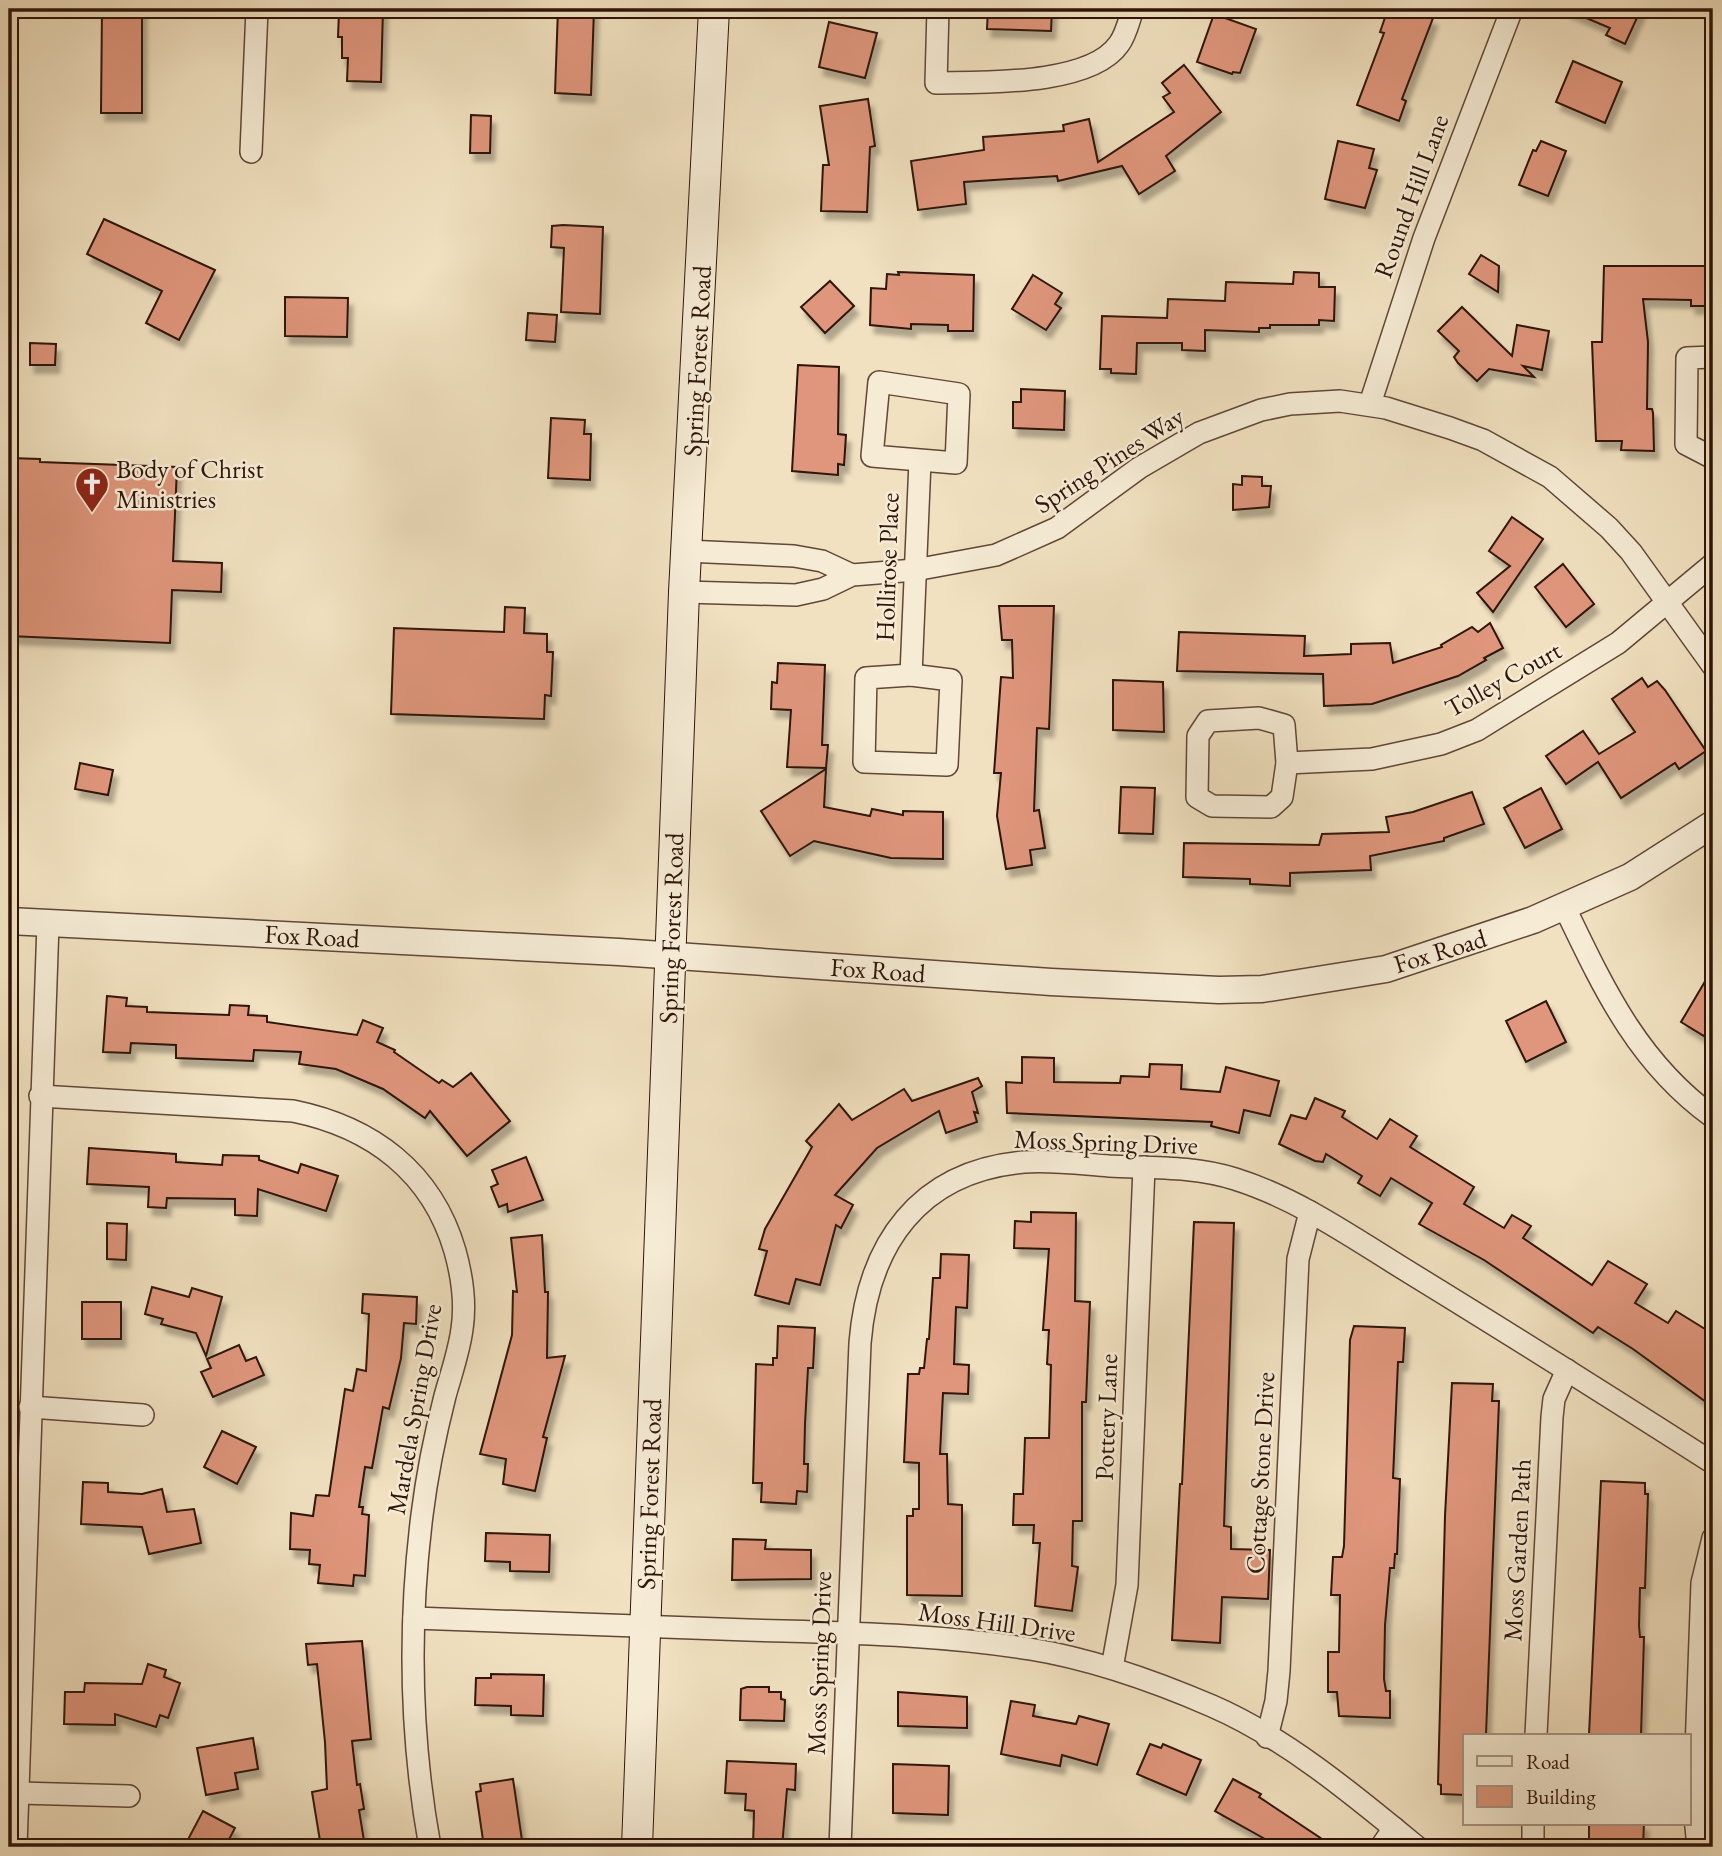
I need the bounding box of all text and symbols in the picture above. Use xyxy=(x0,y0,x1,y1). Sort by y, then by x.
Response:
street label: Round Hill Lane xyxy=(1366,109,1456,283)
street label: Spring Forest Road xyxy=(675,264,719,457)
street label: Spring Pines Way xyxy=(1028,399,1191,521)
place label: Body of Christ Ministries xyxy=(116,452,264,516)
church icon: Body of Christ Ministries xyxy=(73,465,111,514)
street label: Hollirose Place xyxy=(867,492,907,642)
street label: Tolley Court xyxy=(1439,633,1567,725)
street label: Spring Forest Road xyxy=(651,831,691,1024)
street label: Fox Road xyxy=(264,917,361,956)
street label: Fox Road xyxy=(1389,921,1491,981)
street label: Fox Road xyxy=(829,950,928,990)
street label: Moss Spring Drive xyxy=(1013,1122,1199,1162)
street label: Mardela Spring Drive xyxy=(379,1301,449,1517)
street label: Pottery Lane xyxy=(1087,1353,1125,1481)
street label: Cottage Stone Drive xyxy=(1238,1371,1282,1575)
street label: Spring Forest Road xyxy=(629,1397,669,1590)
street label: Moss Garden Path xyxy=(1495,1458,1539,1642)
street label: Moss Spring Drive xyxy=(799,1570,839,1756)
street label: Moss Hill Drive xyxy=(916,1594,1078,1650)
legend xyxy=(1463,1734,1690,1825)
text: Road xyxy=(1526,1748,1570,1775)
text: Building xyxy=(1526,1783,1596,1810)

